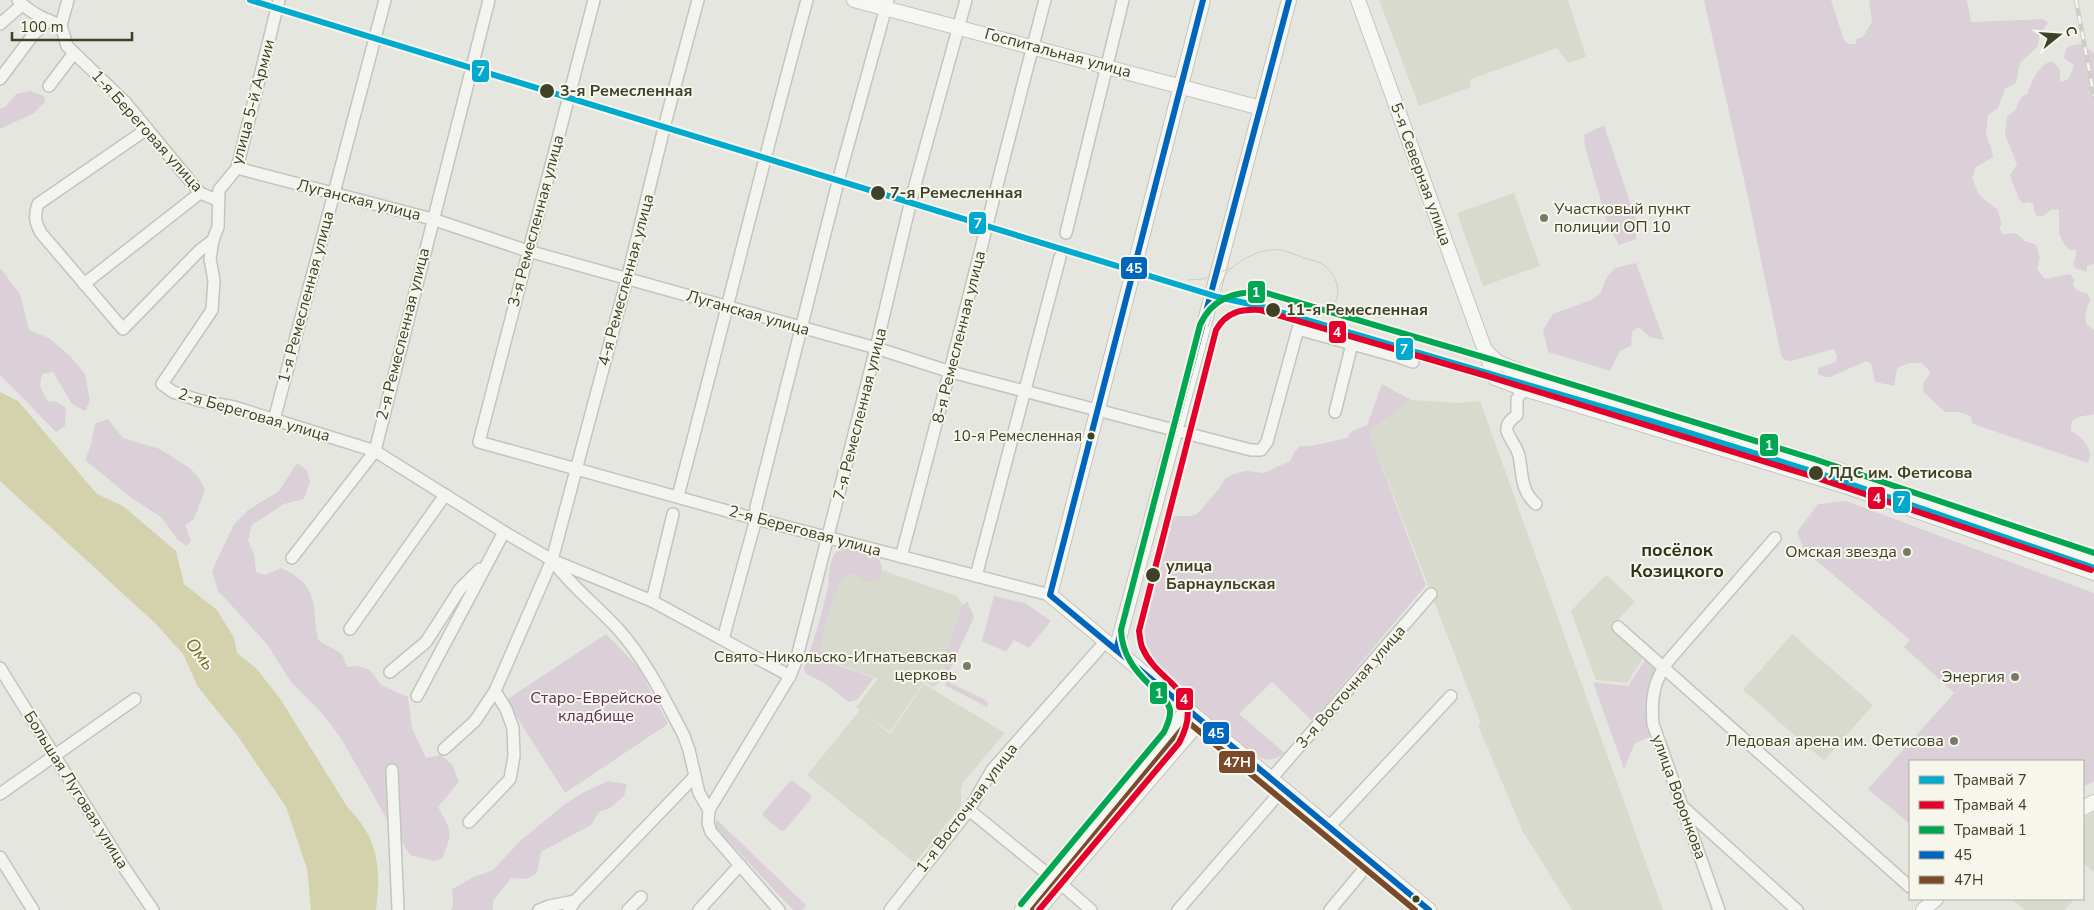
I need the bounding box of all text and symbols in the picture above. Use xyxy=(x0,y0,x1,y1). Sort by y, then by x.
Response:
scale bar xyxy=(12,10,132,42)
north arrow xyxy=(2034,10,2084,60)
text: 100 m xyxy=(20,17,64,37)
street label: Госпитальная улица xyxy=(982,23,1134,83)
text: С xyxy=(2060,24,2082,39)
street label: улица 5-й Армии xyxy=(226,37,280,167)
line badge: 7 xyxy=(471,59,490,83)
text: 7 xyxy=(477,62,485,81)
street label: 1-я Береговая улица xyxy=(86,65,208,197)
place label: 3-я Ремесленная xyxy=(560,80,692,102)
marker: 3-я Ремесленная xyxy=(538,82,556,100)
street label: 5-я Северная улица xyxy=(1385,99,1457,249)
street label: 3-я Ремесленная улица xyxy=(502,133,570,309)
street label: Луганская улица xyxy=(295,174,423,226)
place label: 7-я Ремесленная xyxy=(890,182,1022,204)
marker: 7-я Ремесленная xyxy=(869,184,887,202)
street label: 4-я Ремесленная улица xyxy=(592,192,660,368)
place label: Участковый пункт полиции ОП 10 xyxy=(1553,198,1691,238)
street label: 1-я Ремесленная улица xyxy=(272,209,340,385)
line badge: 7 xyxy=(968,211,987,235)
marker: Участковый пункт полиции ОП 10 xyxy=(1538,212,1550,224)
text: 7 xyxy=(974,214,982,233)
street label: 2-я Ремесленная улица xyxy=(371,245,435,423)
street label: 8-я Ремесленная улица xyxy=(927,248,991,426)
line badge: 45 xyxy=(1120,256,1148,280)
text: 45 xyxy=(1126,259,1142,278)
line badge: 1 xyxy=(1247,280,1266,304)
text: 1 xyxy=(1252,283,1260,302)
street label: Луганская улица xyxy=(684,285,812,341)
place label: 11-я Ремесленная xyxy=(1286,299,1428,321)
marker: 11-я Ремесленная xyxy=(1264,301,1282,319)
line badge: 4 xyxy=(1328,320,1347,344)
text: 4 xyxy=(1333,323,1342,342)
street label: 7-я Ремесленная улица xyxy=(828,325,892,503)
line badge: 7 xyxy=(1395,337,1414,361)
text: 7 xyxy=(1400,340,1408,359)
street label: 2-я Береговая улица xyxy=(175,383,333,447)
place label: 10-я Ремесленная xyxy=(953,426,1082,446)
marker: 10-я Ремесленная xyxy=(1086,431,1096,441)
line badge: 1 xyxy=(1759,433,1779,457)
text: 1 xyxy=(1765,436,1773,455)
place label: ЛДС им. Фетисова xyxy=(1828,462,1972,484)
marker: ЛДС им. Фетисова xyxy=(1807,464,1825,482)
line badge: 4 xyxy=(1867,486,1886,510)
text: 4 xyxy=(1873,489,1882,508)
line badge: 7 xyxy=(1892,490,1911,514)
text: 7 xyxy=(1897,492,1905,511)
street label: 2-я Береговая улица xyxy=(726,500,884,562)
district label: посёлок Козицкого xyxy=(1630,538,1724,583)
place label: Омская звезда xyxy=(1785,541,1897,563)
marker: Омская звезда xyxy=(1901,546,1913,558)
place label: улица Барнаульская xyxy=(1166,555,1276,595)
marker: улица Барнаульская xyxy=(1144,566,1162,584)
street label: 3-я Восточная улица xyxy=(1291,621,1411,753)
water label: Омь xyxy=(180,633,220,675)
place label: Свято-Никольско-Игнатьевская церковь xyxy=(714,646,957,686)
marker: Свято-Никольско-Игнатьевская церковь xyxy=(961,660,973,672)
place label: Энергия xyxy=(1942,666,2005,688)
marker: Энергия xyxy=(2009,671,2021,683)
line badge: 1 xyxy=(1149,681,1168,705)
text: 1 xyxy=(1155,684,1163,703)
park label: Старо-Еврейское кладбище xyxy=(530,687,662,727)
line badge: 4 xyxy=(1175,687,1194,711)
text: 4 xyxy=(1180,690,1189,709)
street label: Большая Луговая улица xyxy=(18,707,134,873)
line badge: 45 xyxy=(1202,721,1230,745)
text: 45 xyxy=(1208,724,1224,743)
place label: Ледовая арена им. Фетисова xyxy=(1726,730,1944,752)
street label: улица Воронкова xyxy=(1646,731,1712,863)
marker: Ледовая арена им. Фетисова xyxy=(1948,735,1960,747)
street label: 1-я Восточная улица xyxy=(911,739,1023,877)
line badge: 47Н xyxy=(1218,750,1256,774)
text: 47Н xyxy=(1223,753,1251,772)
legend xyxy=(1909,760,2084,900)
text: Трамвай 7 xyxy=(1954,770,2027,790)
text: Трамвай 4 xyxy=(1954,795,2027,815)
text: Трамвай 1 xyxy=(1954,820,2027,840)
text: 45 xyxy=(1954,845,1972,865)
text: 47Н xyxy=(1954,870,1983,890)
unlabelled marker xyxy=(1411,894,1421,904)

